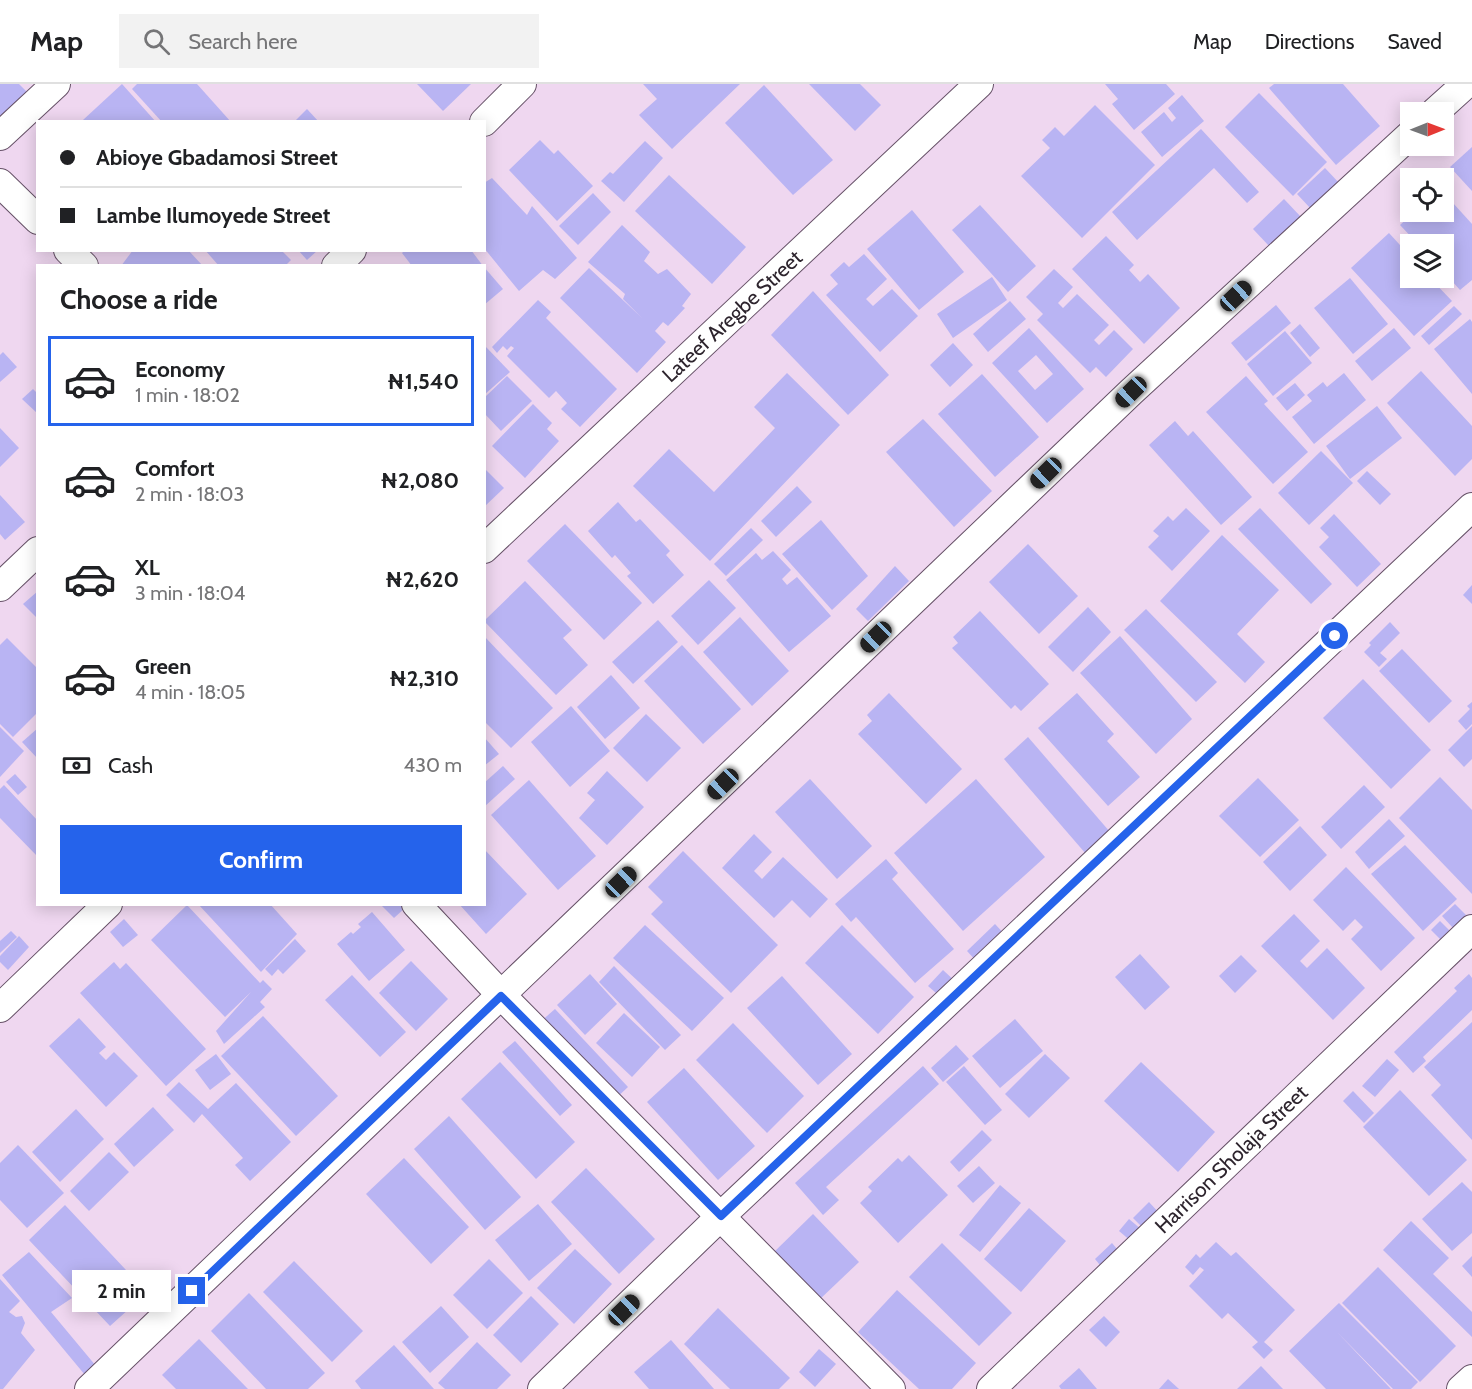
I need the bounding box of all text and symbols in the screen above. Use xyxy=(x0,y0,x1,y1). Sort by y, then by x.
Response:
search box xyxy=(119,14,539,68)
text: Map xyxy=(30,24,83,58)
icon: search xyxy=(140,25,173,58)
text: Search here xyxy=(188,28,297,55)
text: Map xyxy=(1193,29,1232,54)
text: Directions xyxy=(1265,29,1354,54)
text: Saved xyxy=(1387,29,1442,54)
north arrow xyxy=(1400,102,1454,156)
map controls xyxy=(1400,102,1454,288)
text: Abioye Gbadamosi Street xyxy=(96,144,338,171)
button: locate xyxy=(1400,168,1454,222)
text: Lambe Ilumoyede Street xyxy=(96,202,330,229)
button: layers xyxy=(1400,234,1454,288)
street label: Lateef Aregbe Street xyxy=(657,245,807,387)
car xyxy=(1217,277,1255,315)
text: Choose a ride xyxy=(60,283,218,316)
icon: car xyxy=(63,354,117,408)
text: Economy xyxy=(135,356,225,383)
text: ₦1,540 xyxy=(387,368,459,395)
car xyxy=(1112,373,1150,411)
text: 1 min · 18:02 xyxy=(135,383,240,407)
icon: car xyxy=(63,453,117,507)
car xyxy=(1027,454,1065,492)
text: Comfort xyxy=(135,455,214,482)
text: ₦2,080 xyxy=(380,467,459,494)
text: 2 min · 18:03 xyxy=(135,482,244,506)
icon: car xyxy=(63,552,117,606)
text: XL xyxy=(135,554,160,581)
text: ₦2,620 xyxy=(385,566,459,593)
text: 3 min · 18:04 xyxy=(135,581,245,605)
car xyxy=(857,618,895,656)
route start xyxy=(1321,622,1348,649)
icon: car xyxy=(63,651,117,705)
text: Green xyxy=(135,653,191,680)
text: ₦2,310 xyxy=(389,665,459,692)
text: 4 min · 18:05 xyxy=(135,680,245,704)
icon: cash xyxy=(60,749,93,782)
text: Cash xyxy=(108,752,153,779)
text: 430 m xyxy=(404,753,462,777)
car xyxy=(704,765,742,803)
button: Confirm xyxy=(60,825,462,894)
car xyxy=(602,863,640,901)
street label: Harrison Sholaja Street xyxy=(1149,1080,1313,1239)
callout: 2 min xyxy=(72,1270,171,1312)
route end xyxy=(178,1277,205,1304)
text: 2 min xyxy=(97,1279,146,1303)
car xyxy=(605,1291,643,1329)

